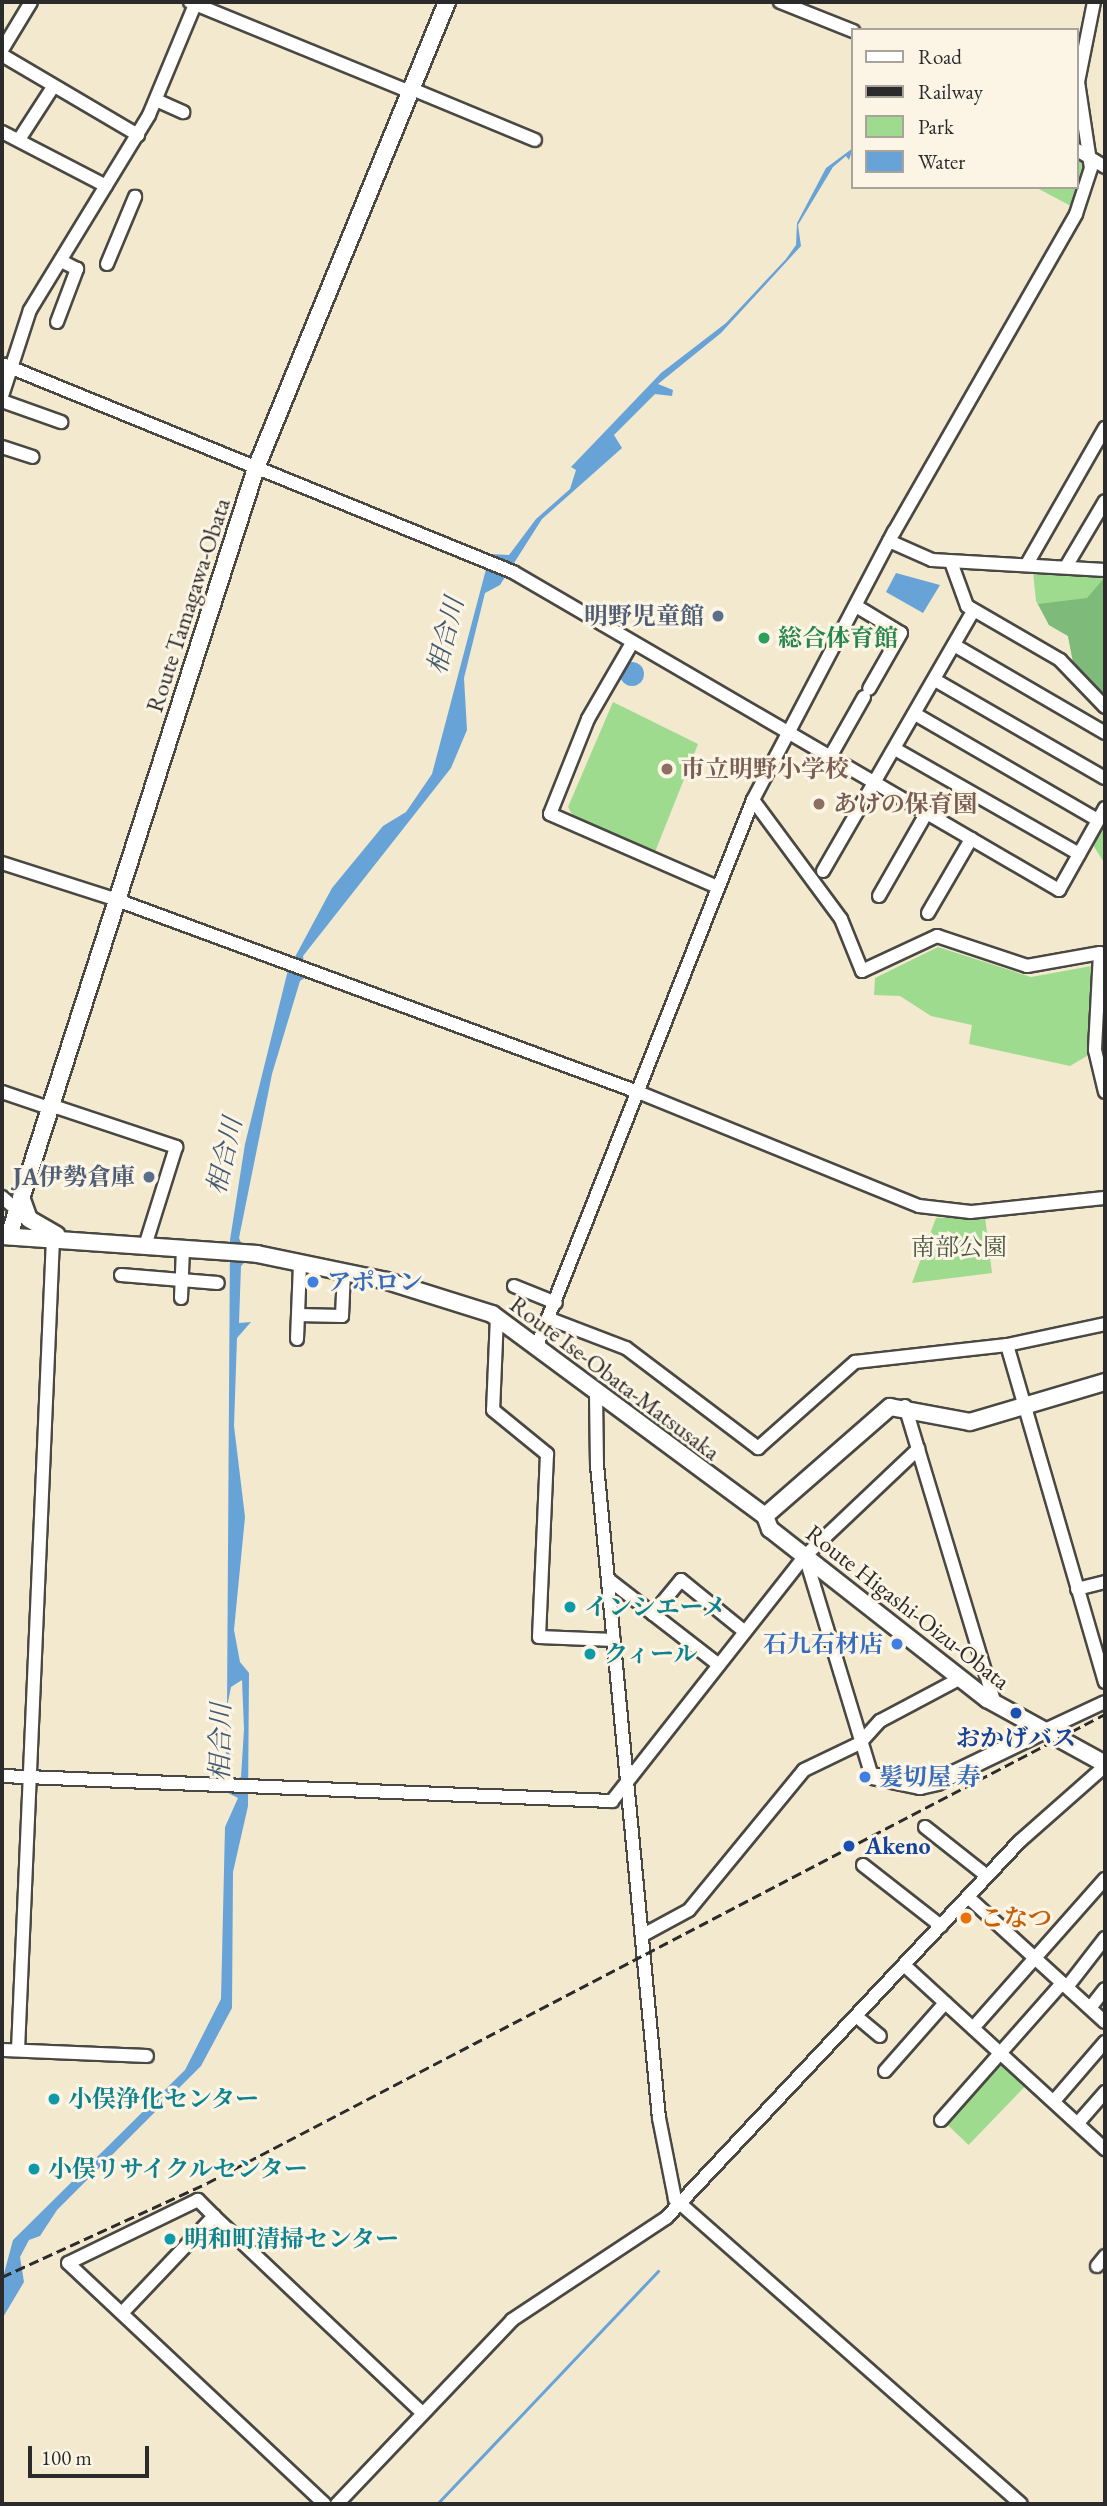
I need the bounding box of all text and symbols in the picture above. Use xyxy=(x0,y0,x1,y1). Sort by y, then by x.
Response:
legend xyxy=(852,28,1079,189)
text: Road xyxy=(918,43,962,70)
text: Railway xyxy=(918,78,983,105)
text: Park xyxy=(918,113,954,140)
text: Water xyxy=(918,148,965,175)
street label: Route Tamagawa-Obata xyxy=(140,494,236,716)
water label: 相合川 xyxy=(421,594,471,678)
place label: 明野児童館 xyxy=(584,602,704,630)
marker: 明野児童館 xyxy=(710,608,726,624)
place label: 総合体育館 xyxy=(778,624,898,652)
marker: 総合体育館 xyxy=(756,630,772,646)
place label: 市立明野小学校 xyxy=(681,755,849,783)
marker: 市立明野小学校 xyxy=(659,761,675,777)
place label: あけの保育園 xyxy=(833,790,977,818)
marker: あけの保育園 xyxy=(811,796,827,812)
water label: 相合川 xyxy=(201,1114,249,1198)
place label: JA伊勢倉庫 xyxy=(13,1163,135,1191)
marker: JA伊勢倉庫 xyxy=(141,1169,157,1185)
park label: 南部公園 xyxy=(911,1233,1007,1261)
place label: アポロン xyxy=(327,1268,423,1296)
marker: アポロン xyxy=(305,1274,321,1290)
street label: Route Ise-Obata-Matsusaka xyxy=(504,1290,726,1466)
street label: Route Higashi-Oizu-Obata xyxy=(800,1519,1016,1695)
place label: インシエーメ xyxy=(584,1593,728,1621)
marker: インシエーメ xyxy=(562,1599,578,1615)
place label: 石九石材店 xyxy=(763,1630,883,1658)
marker: 石九石材店 xyxy=(889,1636,905,1652)
place label: クィール xyxy=(604,1640,700,1668)
marker: クィール xyxy=(582,1646,598,1662)
water label: 相合川 xyxy=(205,1703,237,1781)
marker: おかげバス xyxy=(1008,1705,1024,1721)
place label: おかげバス xyxy=(956,1724,1076,1752)
place label: 髪切屋 寿 xyxy=(879,1763,981,1791)
marker: 髪切屋 寿 xyxy=(857,1769,873,1785)
place label: Akeno xyxy=(865,1832,931,1860)
marker: Akeno xyxy=(839,1836,859,1856)
place label: こなつ xyxy=(980,1904,1052,1932)
marker: こなつ xyxy=(958,1910,974,1926)
place label: 小俣浄化センター xyxy=(68,2085,260,2113)
marker: 小俣浄化センター xyxy=(46,2091,62,2107)
place label: 小俣リサイクルセンター xyxy=(48,2155,312,2183)
marker: 小俣リサイクルセンター xyxy=(26,2161,42,2177)
place label: 明和町清掃センター xyxy=(184,2225,400,2253)
marker: 明和町清掃センター xyxy=(162,2231,178,2247)
scale bar xyxy=(32,2432,152,2476)
text: 100 m xyxy=(41,2444,92,2471)

